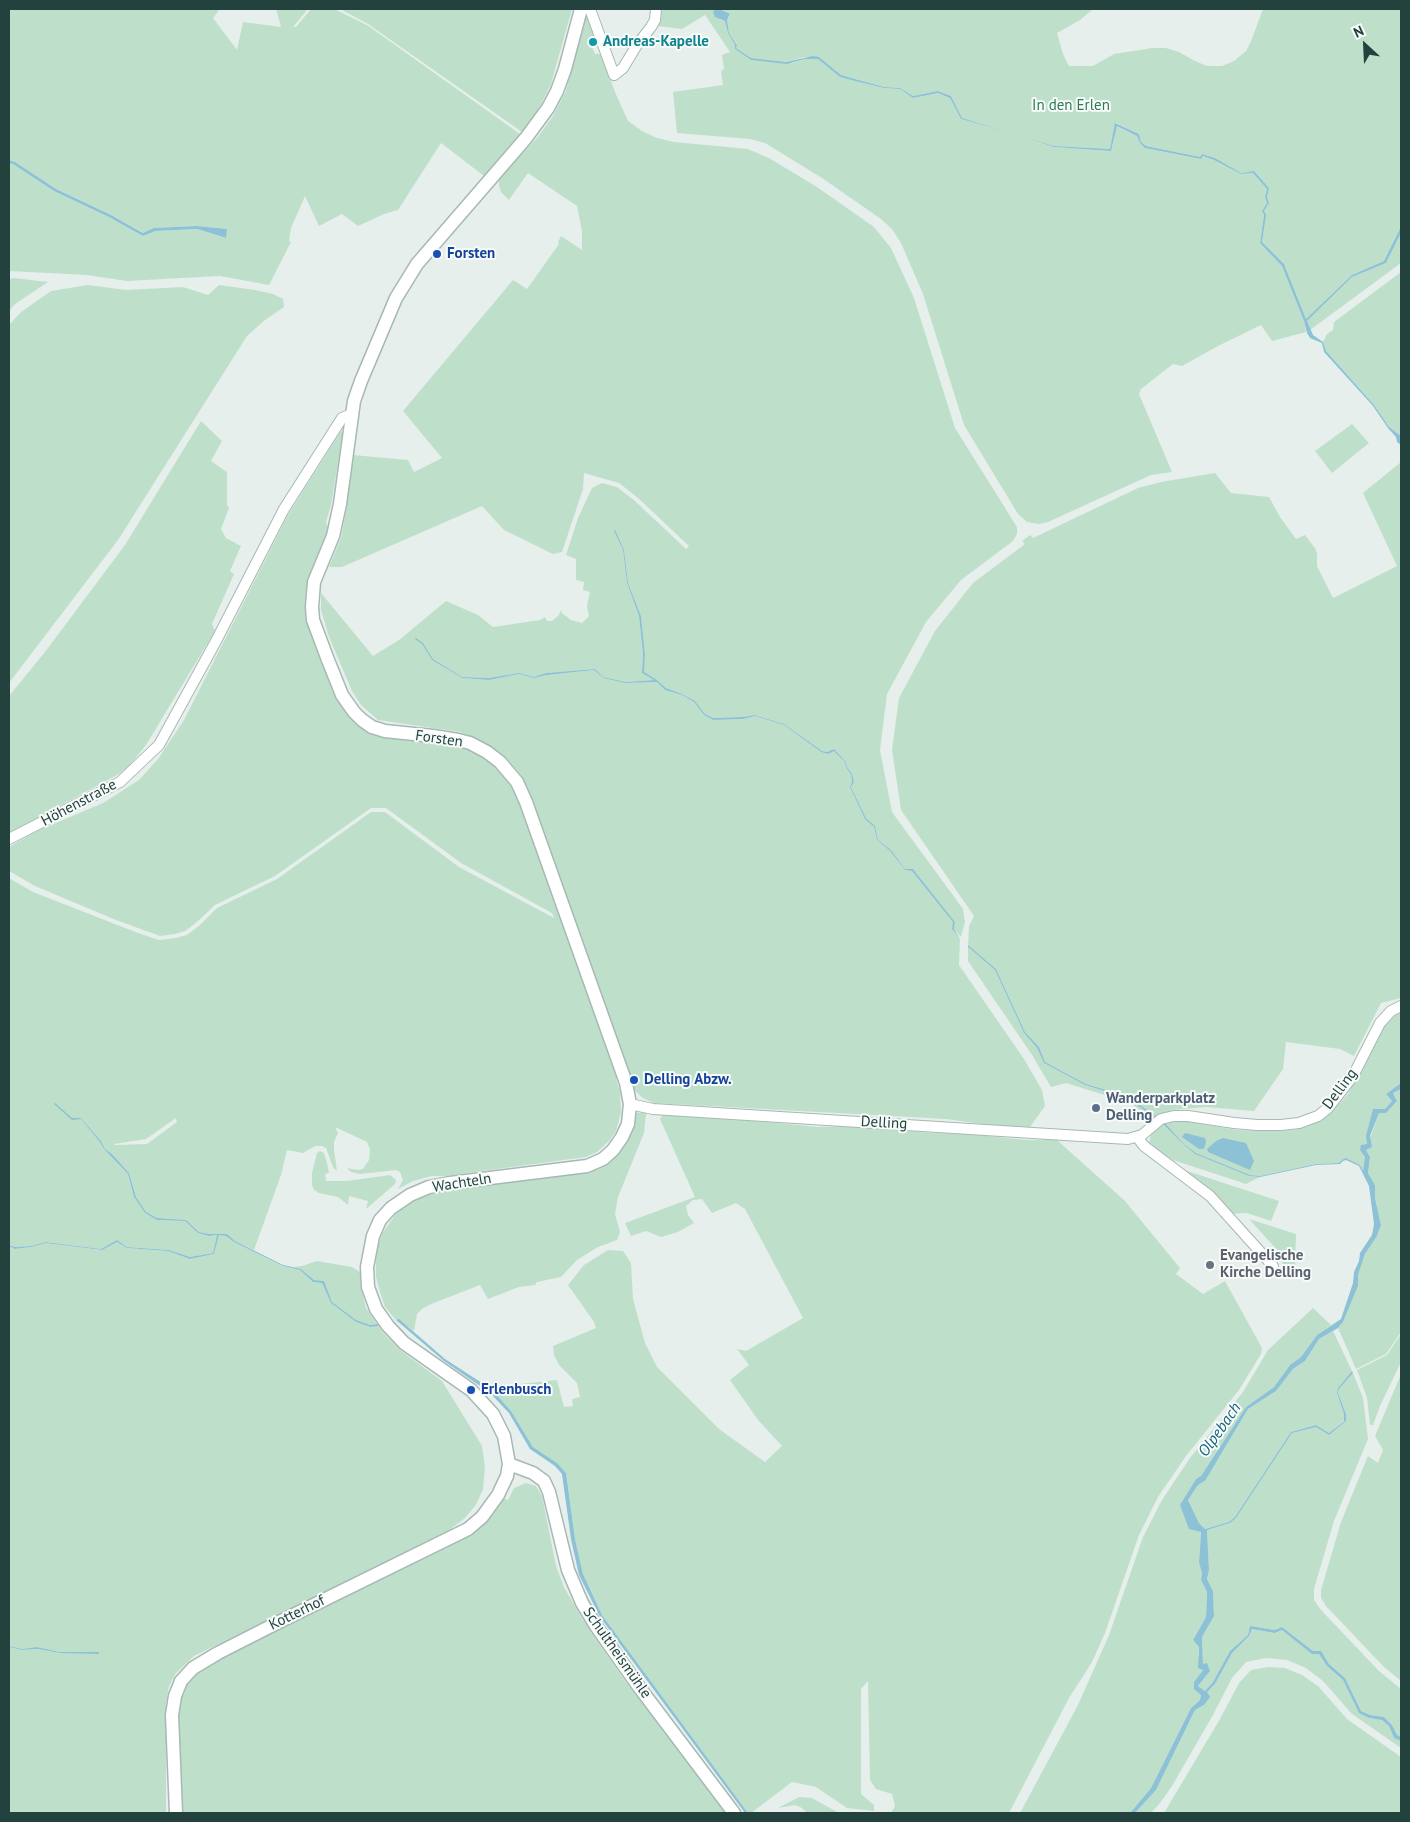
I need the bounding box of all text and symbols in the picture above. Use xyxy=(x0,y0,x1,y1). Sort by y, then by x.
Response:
north arrow xyxy=(1340,20,1390,70)
text: N xyxy=(1351,21,1367,42)
place label: Andreas-Kapelle xyxy=(603,33,709,51)
marker: Andreas-Kapelle xyxy=(587,36,599,48)
park label: In den Erlen xyxy=(1032,97,1110,115)
place label: Forsten xyxy=(447,245,495,263)
marker: Forsten xyxy=(431,248,443,260)
street label: Forsten xyxy=(414,727,464,751)
street label: Höhenstraße xyxy=(38,776,120,830)
street label: Delling xyxy=(1319,1065,1361,1113)
place label: Delling Abzw. xyxy=(644,1071,732,1089)
marker: Delling Abzw. xyxy=(628,1074,640,1086)
place label: Wanderparkplatz Delling xyxy=(1106,1090,1215,1125)
marker: Wanderparkplatz Delling xyxy=(1090,1102,1102,1114)
street label: Delling xyxy=(860,1113,908,1133)
street label: Wachteln xyxy=(431,1169,493,1197)
place label: Evangelische Kirche Delling xyxy=(1220,1247,1311,1282)
marker: Evangelische Kirche Delling xyxy=(1204,1259,1216,1271)
place label: Erlenbusch xyxy=(481,1381,551,1399)
marker: Erlenbusch xyxy=(465,1384,477,1396)
water label: Olpebach xyxy=(1194,1399,1246,1461)
street label: Kotterhof xyxy=(266,1592,328,1634)
street label: Schultheismühle xyxy=(579,1604,655,1702)

